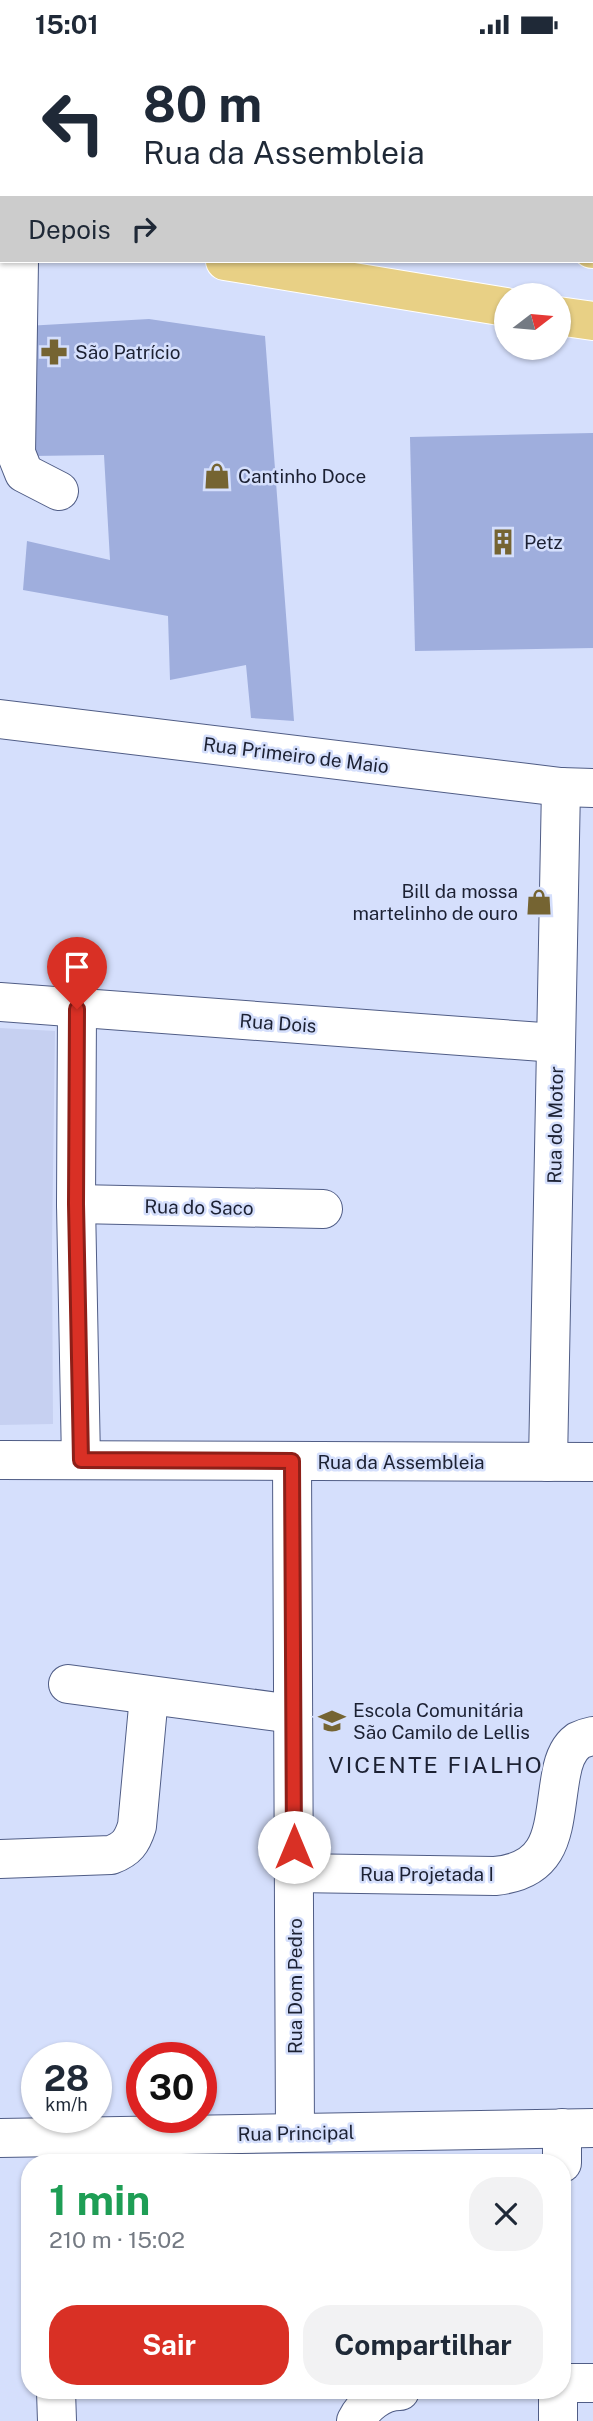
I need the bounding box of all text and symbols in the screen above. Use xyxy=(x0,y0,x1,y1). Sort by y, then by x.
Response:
text: 15:01 xyxy=(35,9,99,40)
text: 80 m xyxy=(143,75,262,133)
icon: left xyxy=(28,77,119,168)
text: Rua da Assembleia xyxy=(143,134,425,171)
icon: right xyxy=(125,210,163,248)
text: Depois xyxy=(28,214,111,245)
north arrow xyxy=(494,283,570,361)
map controls xyxy=(494,283,571,360)
pharmacy icon: São Patrício xyxy=(39,337,69,367)
place label: São Patrício xyxy=(75,341,181,363)
shop icon: Cantinho Doce xyxy=(202,461,232,491)
place label: Cantinho Doce xyxy=(238,465,366,487)
building icon: Petz xyxy=(488,527,518,557)
place label: Petz xyxy=(524,531,563,553)
street label: Rua Primeiro de Maio xyxy=(202,733,390,777)
place label: Bill da mossa martelinho de ouro xyxy=(352,880,518,924)
shop icon: Bill da mossa martelinho de ouro xyxy=(524,887,554,917)
pin xyxy=(47,937,107,1009)
icon: arrive xyxy=(58,948,96,986)
street label: Rua Dois xyxy=(239,1009,317,1037)
street label: Rua do Motor xyxy=(543,1066,567,1184)
street label: Rua do Saco xyxy=(144,1195,254,1219)
street label: Rua da Assembleia xyxy=(317,1451,485,1473)
place label: Escola Comunitária São Camilo de Lellis xyxy=(353,1699,530,1743)
school or university icon: Escola Comunitária São Camilo de Lellis xyxy=(317,1706,347,1736)
district label: VICENTE FIALHO xyxy=(328,1751,544,1778)
position arrow xyxy=(257,1810,331,1884)
street label: Rua Projetada I xyxy=(360,1863,494,1885)
street label: Rua Dom Pedro xyxy=(284,1918,306,2054)
speed limit sign: 30 xyxy=(126,2042,217,2133)
text: 28 xyxy=(44,2058,89,2099)
text: km/h xyxy=(45,2094,88,2115)
street label: Rua Principal xyxy=(237,2121,355,2145)
text: 1 min xyxy=(49,2175,150,2224)
button: close xyxy=(469,2177,543,2251)
text: 210 m · 15:02 xyxy=(49,2226,185,2253)
button: Sair xyxy=(49,2305,289,2385)
button: Compartilhar xyxy=(303,2305,543,2385)

